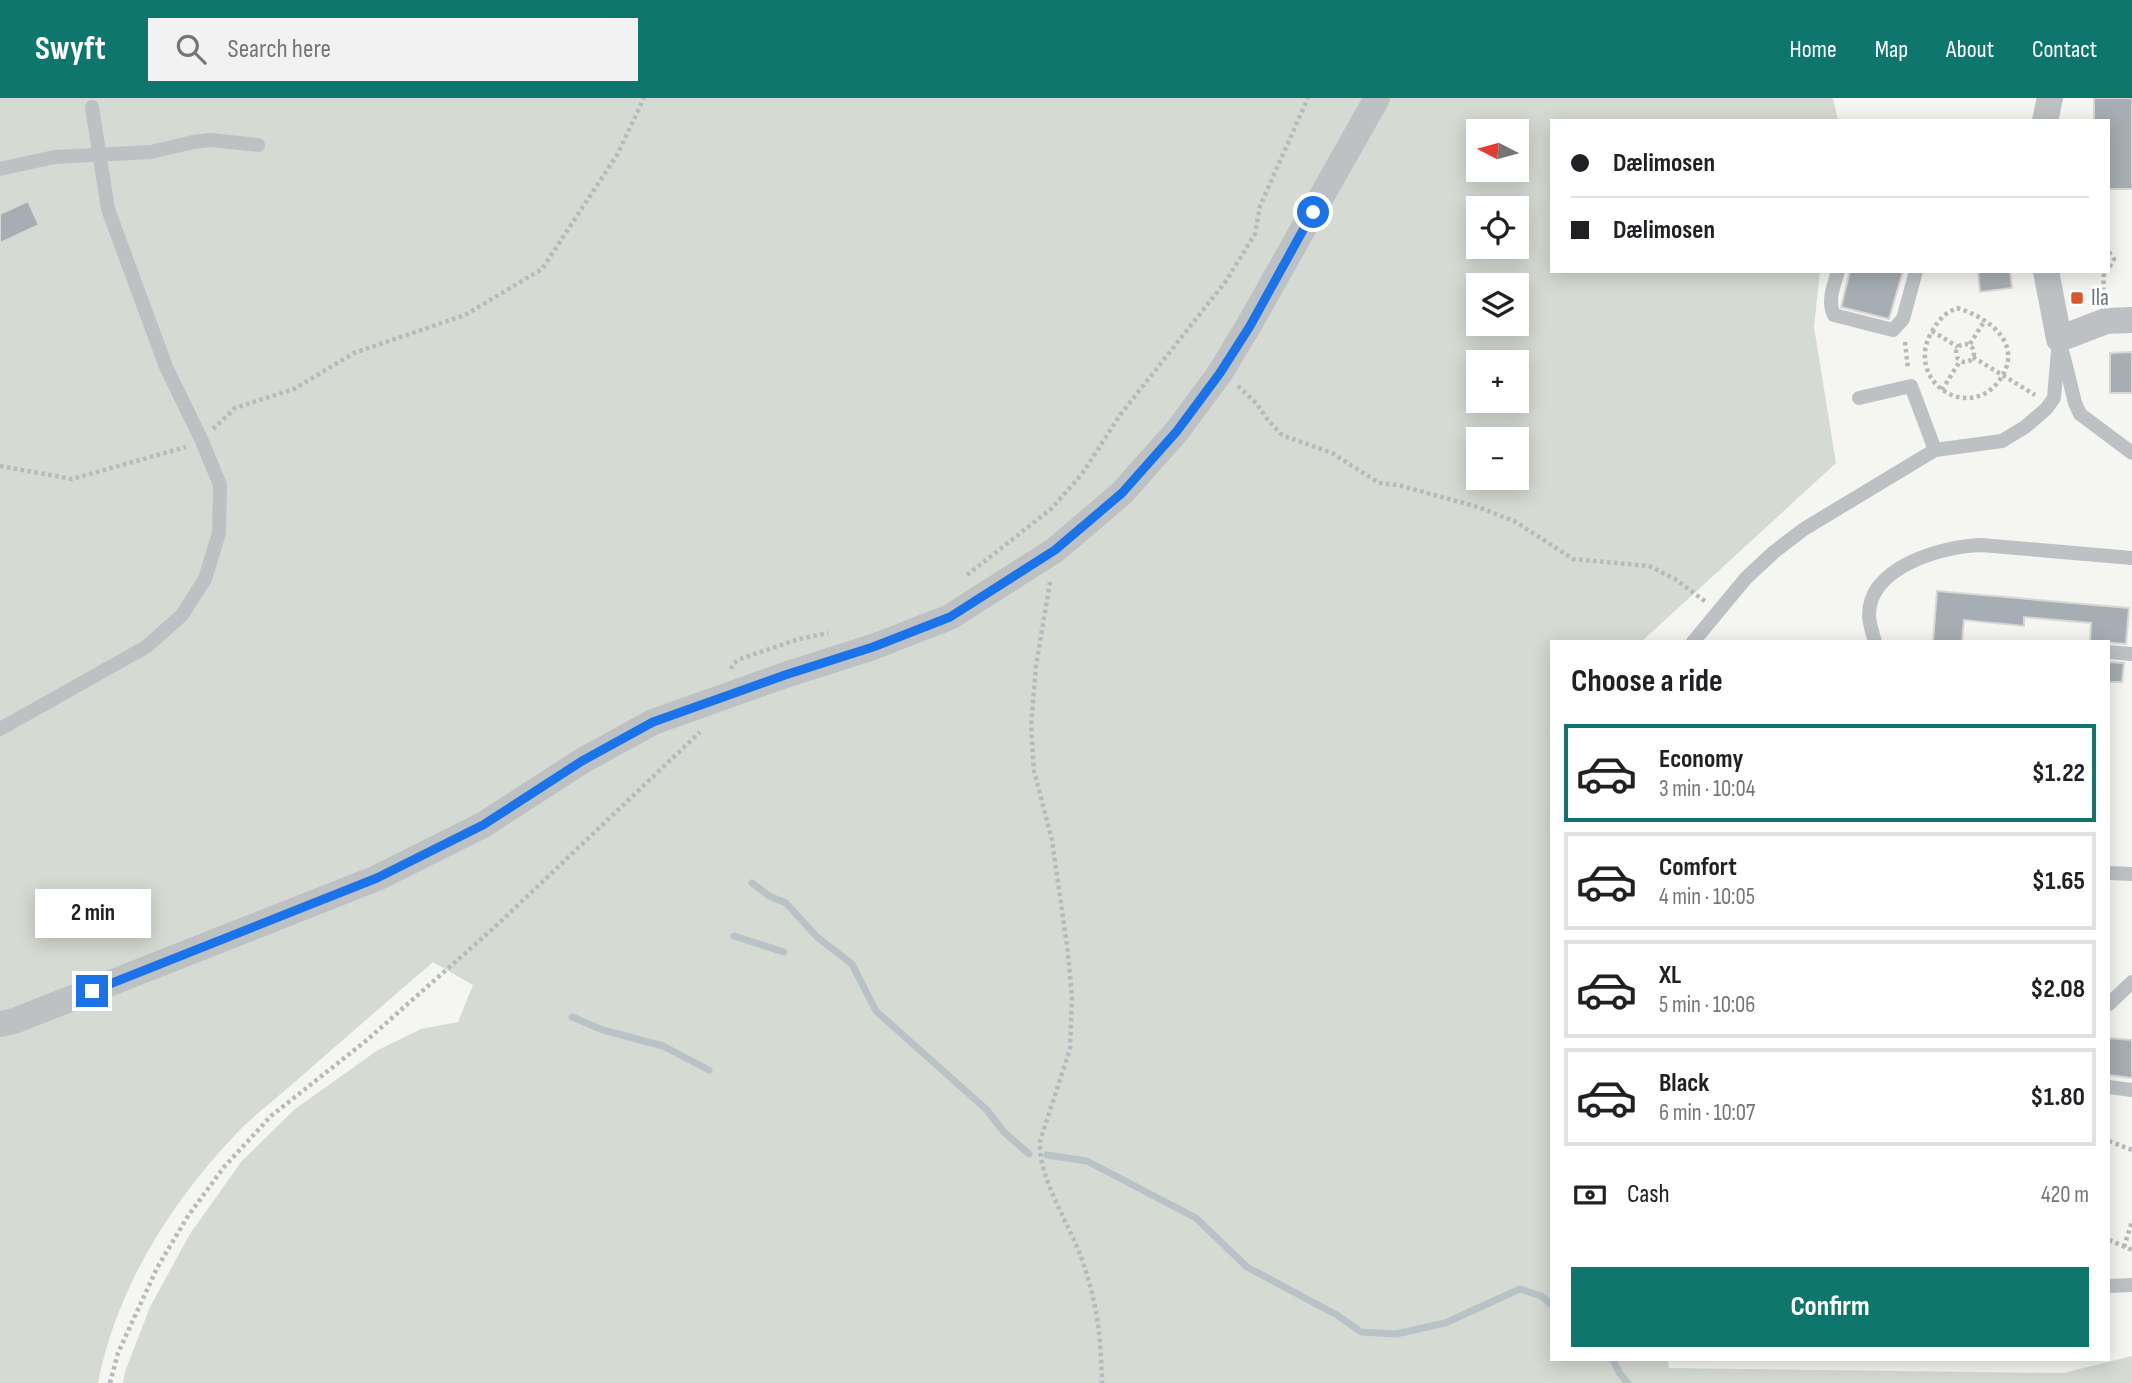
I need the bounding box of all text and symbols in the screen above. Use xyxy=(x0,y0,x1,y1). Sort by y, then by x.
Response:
search box xyxy=(148,18,638,81)
text: Swyft xyxy=(35,29,106,69)
icon: search xyxy=(172,30,210,68)
text: Search here xyxy=(228,34,331,65)
text: Home xyxy=(1789,35,1837,64)
text: Map xyxy=(1875,35,1908,64)
text: About xyxy=(1946,35,1994,64)
text: Contact xyxy=(2032,35,2097,64)
north arrow xyxy=(1466,119,1530,182)
map controls xyxy=(1466,119,1529,490)
text: Dælimosen xyxy=(1613,148,1715,179)
route start xyxy=(1297,196,1329,228)
button: locate xyxy=(1466,196,1529,259)
text: Dælimosen xyxy=(1613,215,1715,246)
button: layers xyxy=(1466,273,1529,336)
place label: Ila xyxy=(2091,284,2109,312)
marker: Ila xyxy=(2069,290,2085,306)
button: + xyxy=(1466,350,1529,413)
button: − xyxy=(1466,427,1529,490)
text: Choose a ride xyxy=(1571,662,1723,701)
icon: car xyxy=(1575,742,1638,805)
text: Economy xyxy=(1659,744,1743,775)
text: $1.22 xyxy=(2032,758,2085,789)
text: 3 min · 10:04 xyxy=(1659,775,1755,803)
icon: car xyxy=(1575,850,1638,913)
text: Comfort xyxy=(1659,852,1737,883)
text: $1.65 xyxy=(2032,866,2085,897)
text: 4 min · 10:05 xyxy=(1659,883,1755,911)
callout: 2 min xyxy=(34,890,150,938)
text: 2 min xyxy=(71,899,115,927)
icon: car xyxy=(1575,958,1638,1021)
text: XL xyxy=(1659,960,1681,991)
text: $2.08 xyxy=(2030,974,2085,1005)
route end xyxy=(76,975,108,1007)
text: 5 min · 10:06 xyxy=(1659,991,1755,1019)
icon: car xyxy=(1575,1066,1638,1129)
text: Black xyxy=(1659,1068,1709,1099)
text: $1.80 xyxy=(2030,1082,2085,1113)
text: 6 min · 10:07 xyxy=(1659,1099,1755,1127)
icon: cash xyxy=(1571,1176,1609,1214)
text: Cash xyxy=(1627,1179,1670,1210)
text: 420 m xyxy=(2041,1181,2089,1209)
button: Confirm xyxy=(1571,1267,2089,1347)

